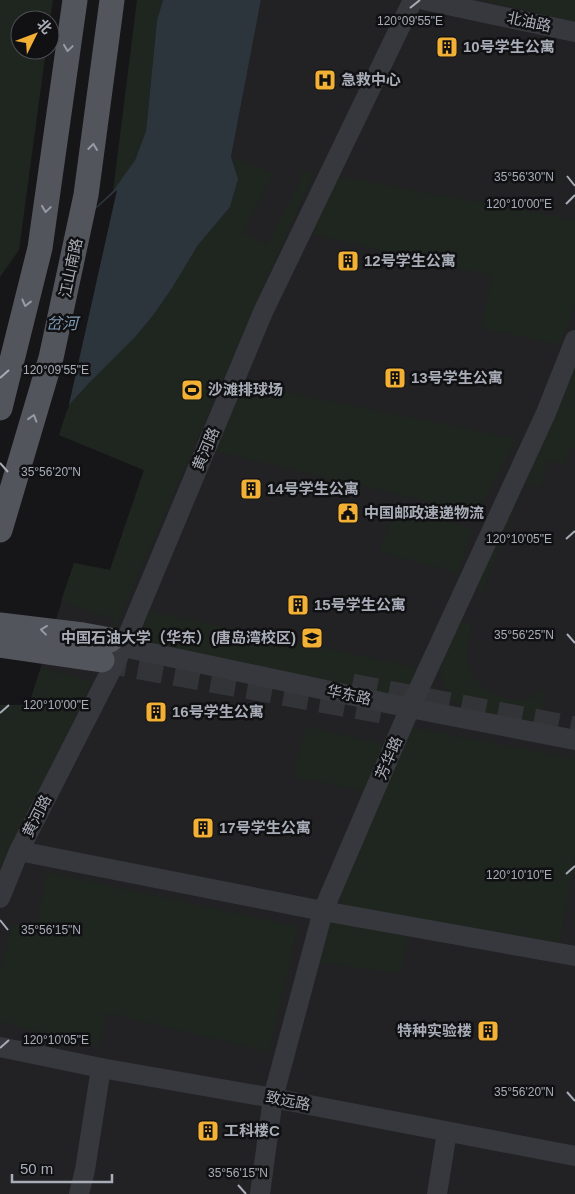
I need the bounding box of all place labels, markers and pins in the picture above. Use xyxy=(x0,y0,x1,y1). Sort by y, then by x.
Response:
building icon: 10号学生公寓 xyxy=(435,35,459,59)
place label: 10号学生公寓 xyxy=(463,38,555,55)
hospital icon: 急救中心 xyxy=(313,68,337,92)
place label: 急救中心 xyxy=(341,71,401,88)
building icon: 12号学生公寓 xyxy=(336,249,360,273)
place label: 12号学生公寓 xyxy=(364,252,456,269)
building icon: 13号学生公寓 xyxy=(383,366,407,390)
place label: 13号学生公寓 xyxy=(411,369,503,386)
sports icon: 沙滩排球场 xyxy=(180,378,204,402)
place label: 沙滩排球场 xyxy=(208,381,283,398)
building icon: 14号学生公寓 xyxy=(239,477,263,501)
place label: 14号学生公寓 xyxy=(267,480,359,497)
public building icon: 中国邮政速递物流 xyxy=(336,501,360,525)
place label: 中国邮政速递物流 xyxy=(364,504,484,521)
building icon: 15号学生公寓 xyxy=(286,593,310,617)
place label: 15号学生公寓 xyxy=(314,596,406,613)
school or university icon: 中国石油大学（华东）(唐岛湾校区) xyxy=(300,626,324,650)
place label: 中国石油大学（华东）(唐岛湾校区) xyxy=(61,629,296,646)
building icon: 16号学生公寓 xyxy=(144,700,168,724)
place label: 16号学生公寓 xyxy=(172,703,264,720)
building icon: 17号学生公寓 xyxy=(191,816,215,840)
place label: 17号学生公寓 xyxy=(219,819,311,836)
building icon: 特种实验楼 xyxy=(476,1019,500,1043)
place label: 特种实验楼 xyxy=(397,1022,472,1039)
building icon: 工科楼C xyxy=(196,1119,220,1143)
place label: 工科楼C xyxy=(224,1122,280,1139)

